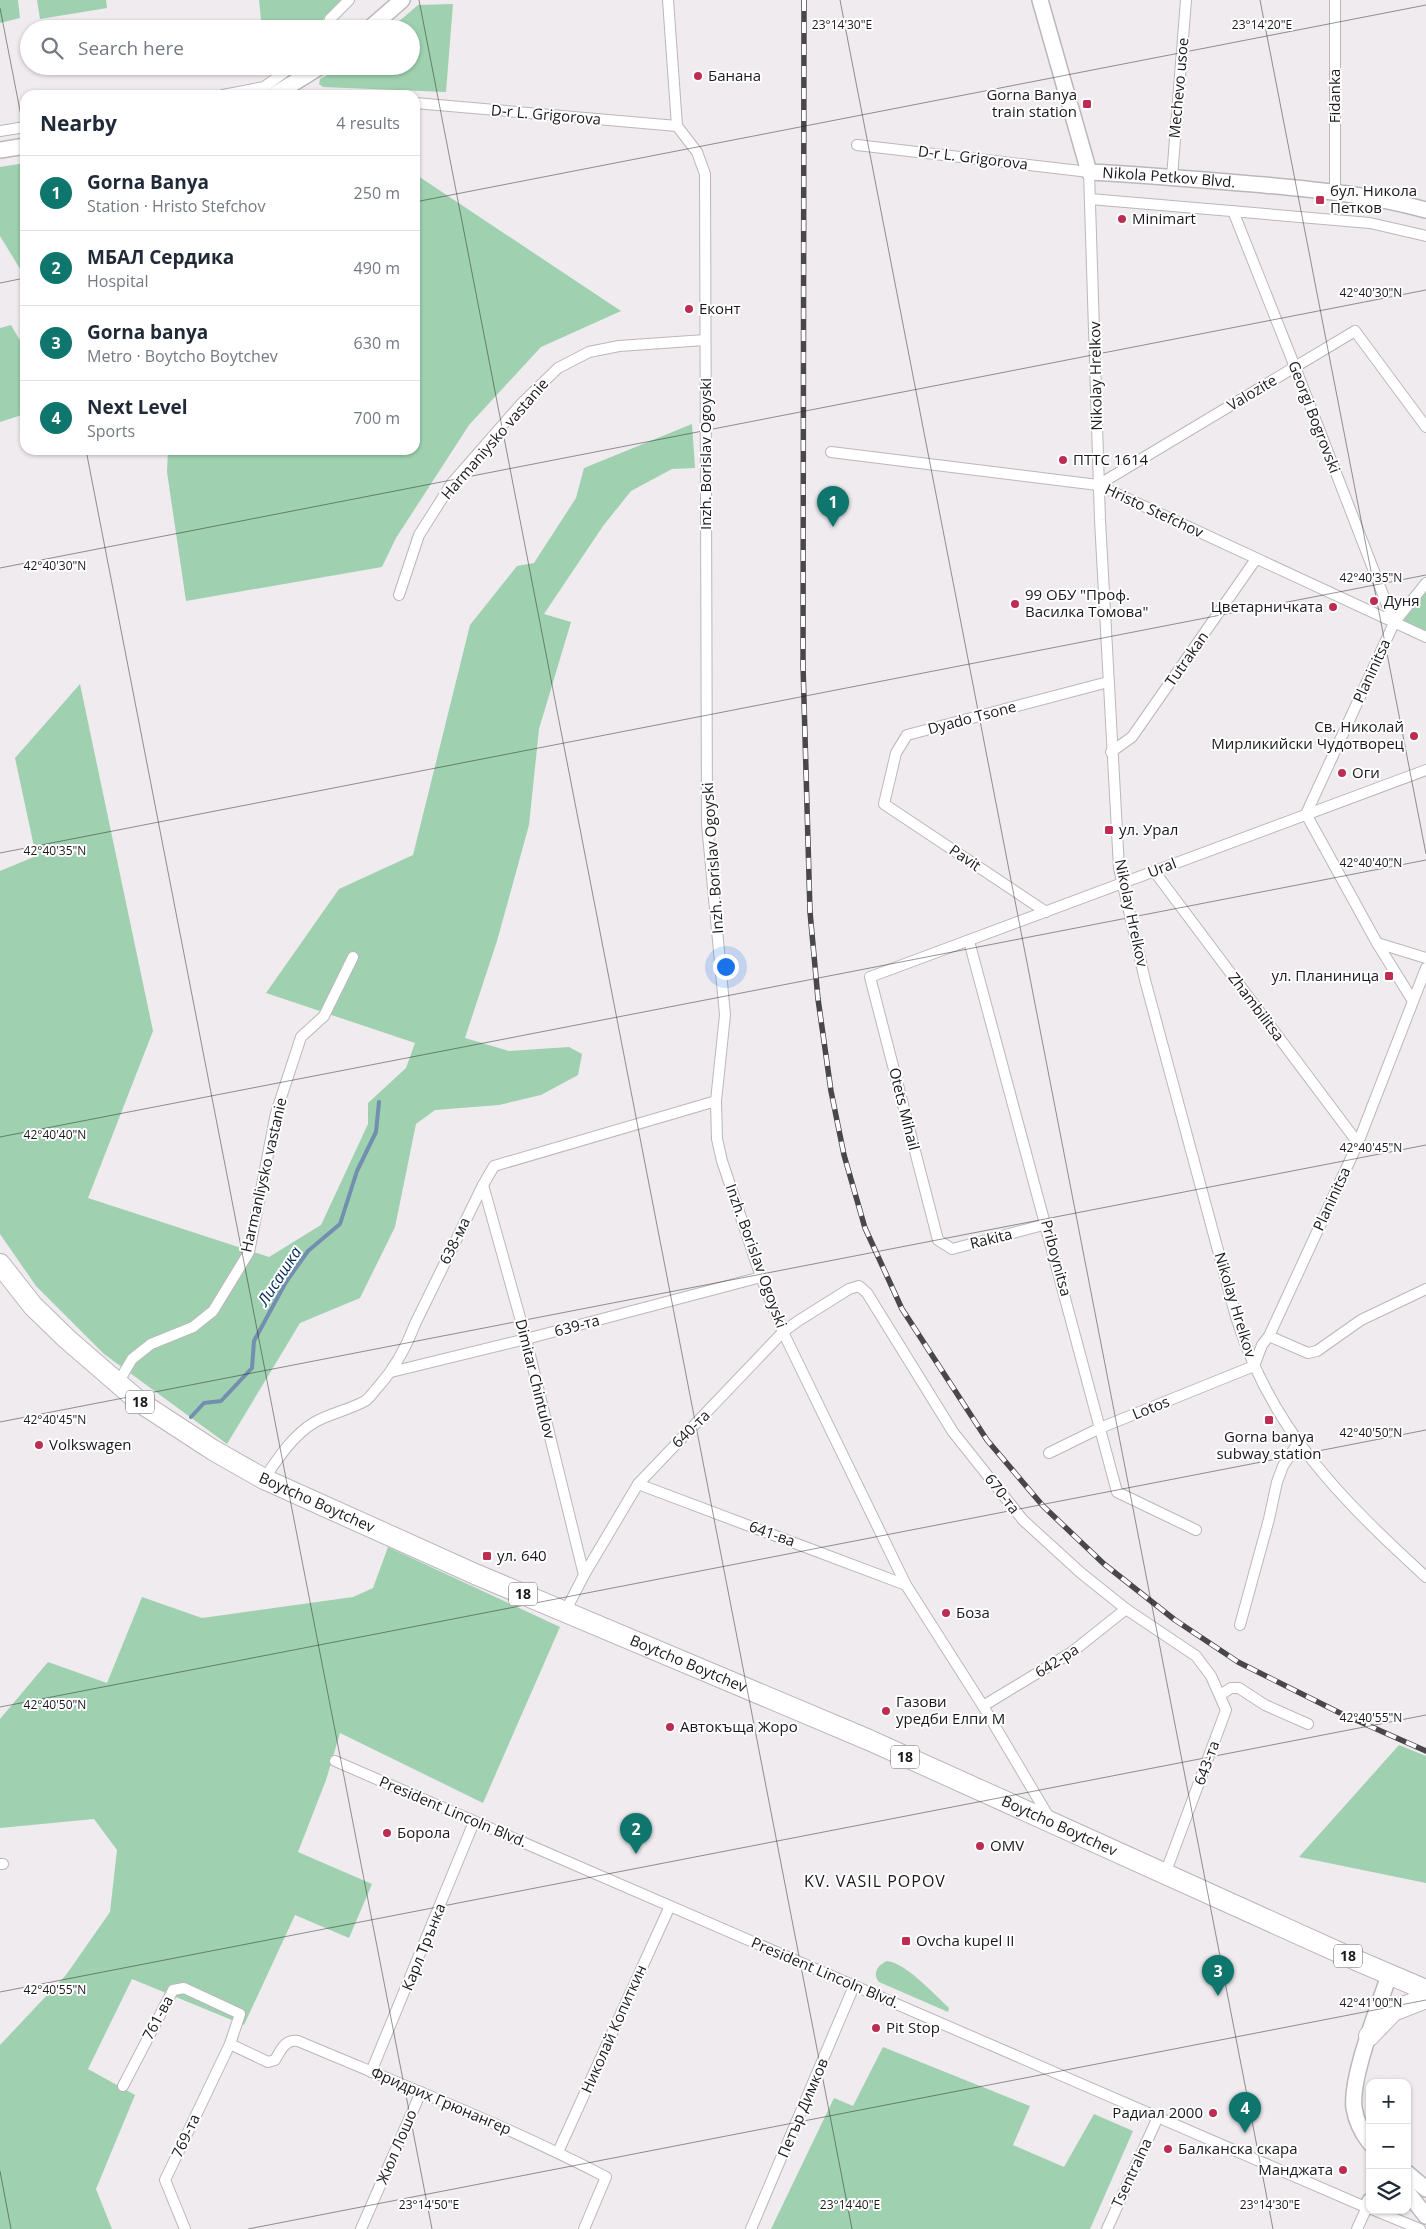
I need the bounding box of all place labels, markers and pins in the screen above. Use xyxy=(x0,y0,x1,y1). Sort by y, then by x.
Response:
place label: Банана xyxy=(708,65,761,85)
marker: Банана xyxy=(692,70,704,82)
place label: Gorna Banya train station xyxy=(986,84,1077,121)
marker: Gorna Banya train station xyxy=(1081,98,1093,110)
place label: бул. Никола Петков xyxy=(1330,180,1417,217)
marker: бул. Никола Петков xyxy=(1314,194,1326,206)
place label: Minimart xyxy=(1132,208,1196,228)
marker: Minimart xyxy=(1116,213,1128,225)
place label: Еконт xyxy=(699,298,741,318)
marker: Еконт xyxy=(683,303,695,315)
place label: ПТТС 1614 xyxy=(1073,449,1149,469)
marker: ПТТС 1614 xyxy=(1057,454,1069,466)
pin: 1 xyxy=(817,486,849,527)
place label: 99 ОБУ "Проф. Василка Томова" xyxy=(1025,584,1149,621)
place label: Дуня xyxy=(1384,590,1420,610)
marker: Дуня xyxy=(1368,595,1380,607)
place label: Цветарничката xyxy=(1211,596,1323,616)
marker: 99 ОБУ "Проф. Василка Томова" xyxy=(1009,598,1021,610)
marker: Цветарничката xyxy=(1327,601,1339,613)
place label: Св. Николай Мирликийски Чудотворец xyxy=(1211,716,1405,753)
marker: Св. Николай Мирликийски Чудотворец xyxy=(1408,730,1420,742)
place label: Оги xyxy=(1352,762,1380,782)
marker: Оги xyxy=(1336,767,1348,779)
place label: ул. Урал xyxy=(1119,819,1178,839)
marker: ул. Урал xyxy=(1103,824,1115,836)
place label: ул. Планиница xyxy=(1271,965,1379,985)
marker: ул. Планиница xyxy=(1383,970,1395,982)
marker: Gorna banya subway station xyxy=(1263,1414,1275,1426)
place label: Gorna banya subway station xyxy=(1216,1426,1322,1463)
place label: Volkswagen xyxy=(49,1434,132,1454)
marker: Volkswagen xyxy=(33,1439,45,1451)
place label: ул. 640 xyxy=(497,1545,547,1565)
marker: ул. 640 xyxy=(481,1550,493,1562)
place label: Боза xyxy=(956,1602,990,1622)
marker: Боза xyxy=(940,1607,952,1619)
place label: Газови уредби Елпи М xyxy=(896,1691,1005,1728)
marker: Газови уредби Елпи М xyxy=(880,1705,892,1717)
place label: Автокъща Жоро xyxy=(680,1716,798,1736)
marker: Автокъща Жоро xyxy=(664,1721,676,1733)
pin: 2 xyxy=(620,1813,652,1854)
place label: Борола xyxy=(397,1822,450,1842)
marker: Борола xyxy=(381,1827,393,1839)
place label: OMV xyxy=(990,1835,1024,1855)
marker: OMV xyxy=(974,1840,986,1852)
place label: Ovcha kupel II xyxy=(916,1930,1015,1950)
marker: Ovcha kupel II xyxy=(900,1935,912,1947)
pin: 3 xyxy=(1202,1955,1234,1996)
place label: Pit Stop xyxy=(886,2017,940,2037)
marker: Pit Stop xyxy=(870,2022,882,2034)
pin: 4 xyxy=(1229,2092,1261,2133)
place label: Радиал 2000 xyxy=(1112,2102,1203,2122)
marker: Радиал 2000 xyxy=(1207,2107,1219,2119)
place label: Балканска скара xyxy=(1178,2138,1298,2158)
marker: Балканска скара xyxy=(1162,2143,1174,2155)
place label: Манджата xyxy=(1258,2159,1333,2179)
marker: Манджата xyxy=(1337,2164,1349,2176)

